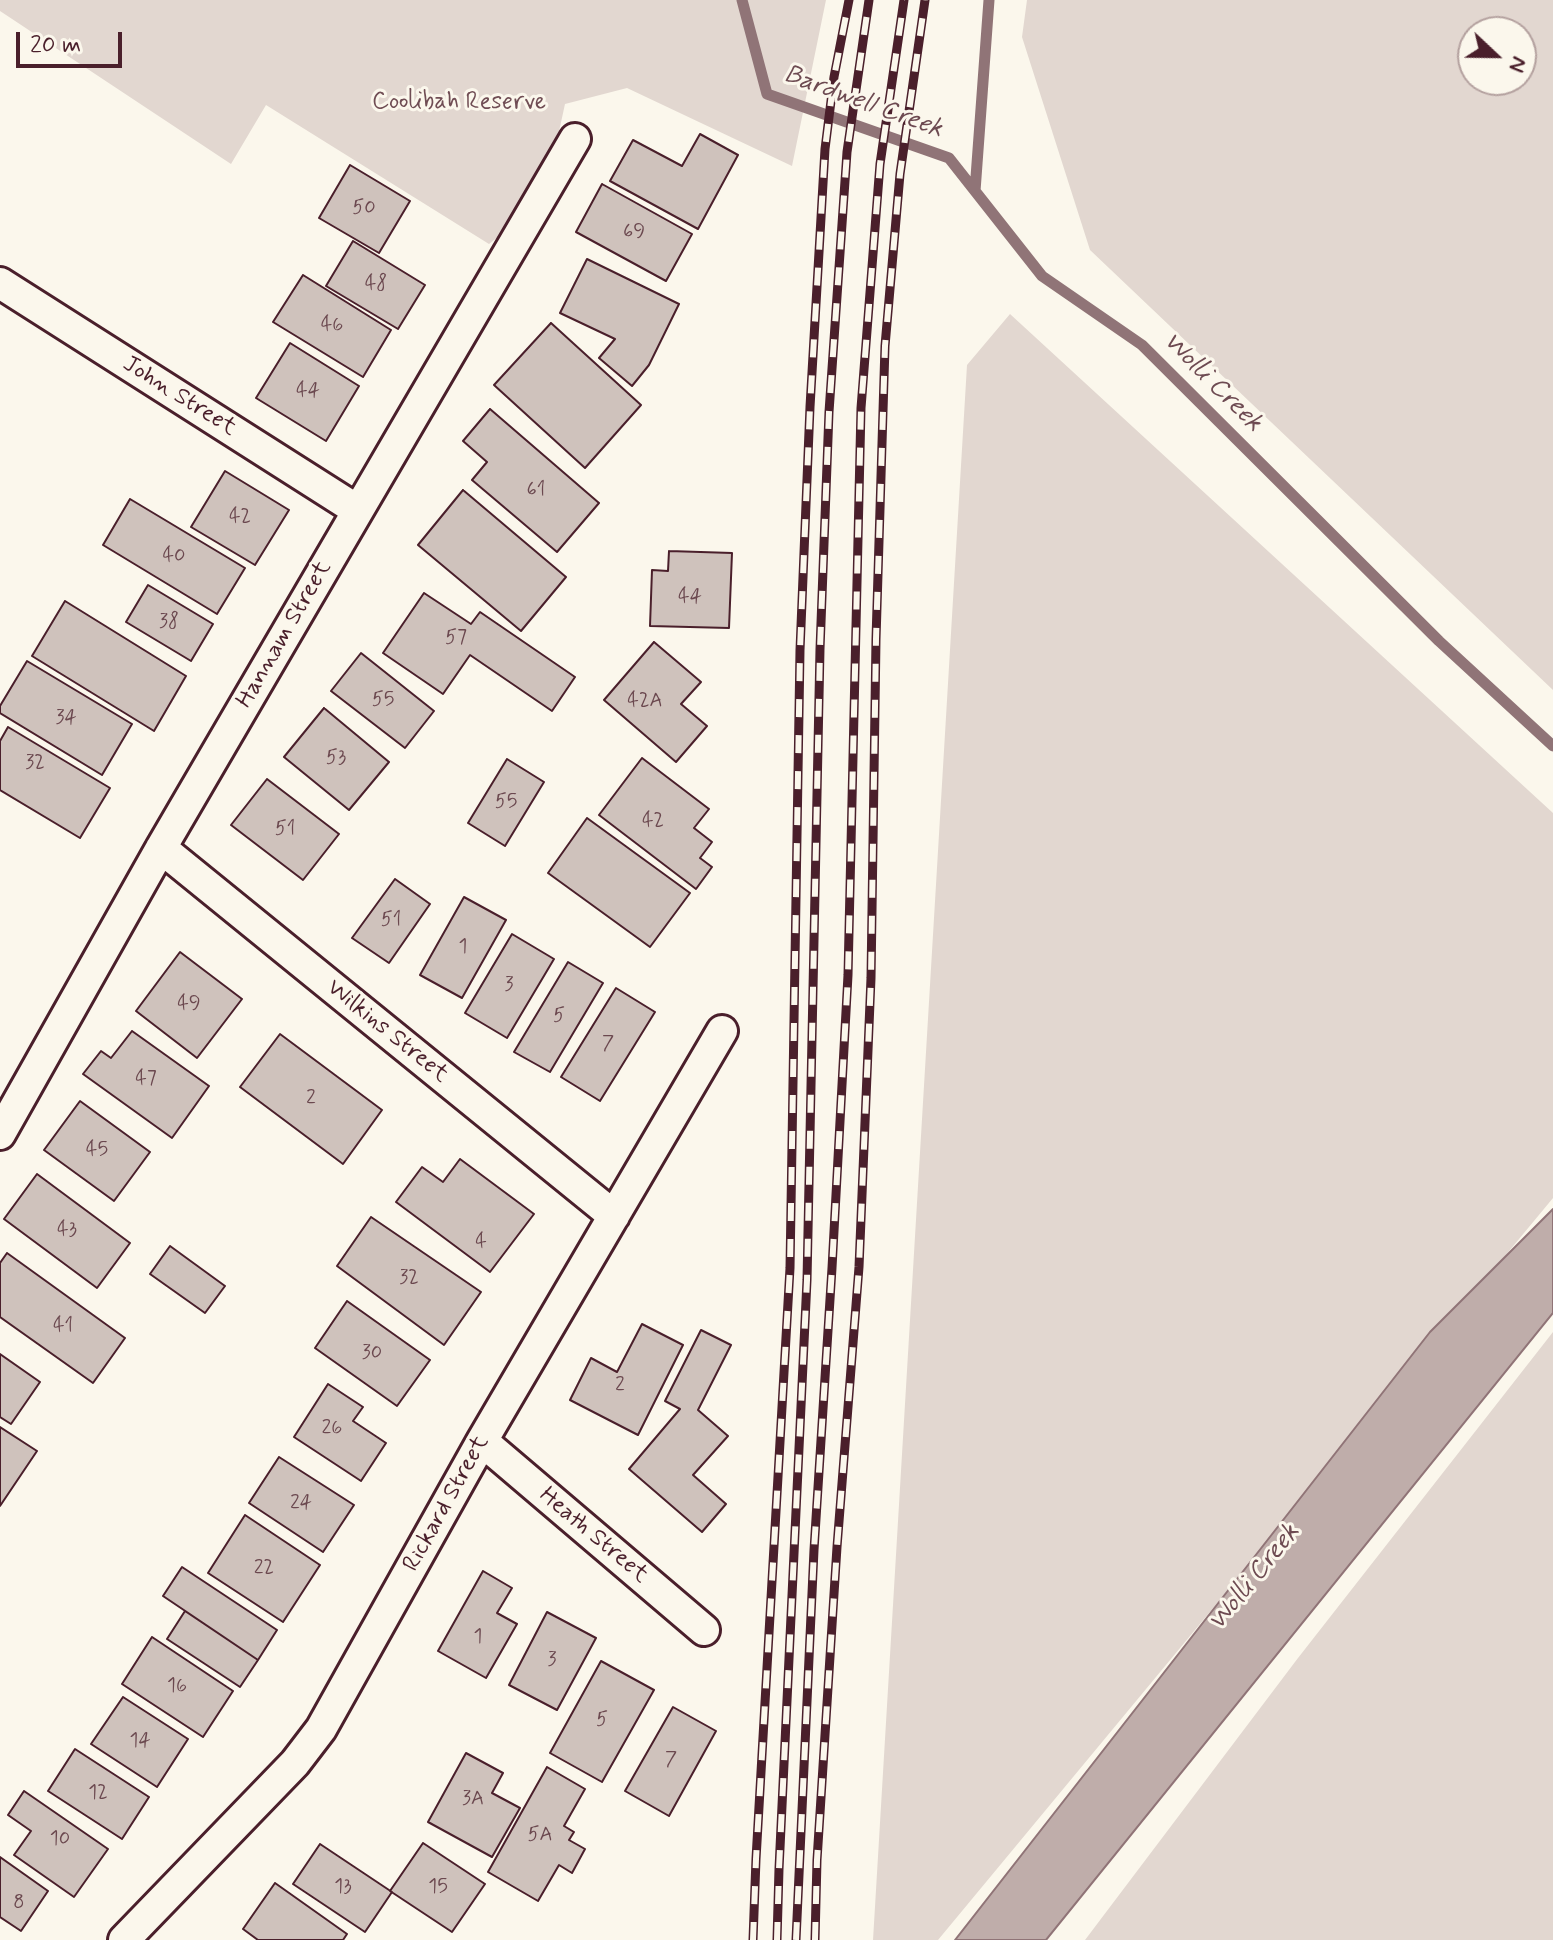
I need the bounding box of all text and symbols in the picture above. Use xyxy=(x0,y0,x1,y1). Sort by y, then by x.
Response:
scale bar xyxy=(20,16,126,66)
north arrow xyxy=(1457,16,1537,96)
text: 20 m xyxy=(30,30,81,61)
text: N xyxy=(1502,52,1533,76)
water label: Bardwell Creek xyxy=(779,60,947,146)
park label: Coolibah Reserve xyxy=(372,89,546,117)
house number: 50 xyxy=(352,197,376,221)
house number: 69 xyxy=(623,221,645,245)
house number: 48 xyxy=(365,273,387,297)
house number: 46 xyxy=(321,314,343,338)
water label: Wolli Creek xyxy=(1156,327,1268,439)
street label: John Street xyxy=(117,351,241,443)
house number: 44 xyxy=(296,380,320,404)
house number: 61 xyxy=(527,479,545,503)
house number: 42 xyxy=(229,506,251,530)
house number: 40 xyxy=(162,545,186,569)
street label: Hannam Street xyxy=(231,556,339,714)
house number: 44 xyxy=(678,586,702,610)
house number: 38 xyxy=(159,611,179,635)
house number: 57 xyxy=(445,627,467,651)
house number: 55 xyxy=(372,689,394,713)
house number: 42A xyxy=(627,690,663,714)
house number: 34 xyxy=(55,707,77,731)
house number: 53 xyxy=(326,747,346,771)
house number: 32 xyxy=(25,752,45,776)
house number: 55 xyxy=(495,791,517,815)
house number: 42 xyxy=(642,810,664,834)
house number: 51 xyxy=(275,818,295,842)
house number: 51 xyxy=(381,909,401,933)
house number: 1 xyxy=(459,936,467,960)
street label: Wilkins Street xyxy=(320,974,454,1090)
house number: 3 xyxy=(504,974,514,998)
house number: 49 xyxy=(177,993,201,1017)
house number: 5 xyxy=(553,1005,565,1029)
house number: 7 xyxy=(602,1033,614,1057)
house number: 47 xyxy=(135,1068,157,1092)
house number: 2 xyxy=(306,1087,316,1111)
house number: 45 xyxy=(86,1139,108,1163)
house number: 43 xyxy=(57,1219,77,1243)
house number: 4 xyxy=(475,1231,487,1255)
house number: 32 xyxy=(399,1267,419,1291)
house number: 41 xyxy=(53,1315,73,1339)
house number: 30 xyxy=(362,1342,382,1366)
house number: 2 xyxy=(615,1374,625,1398)
house number: 26 xyxy=(322,1417,342,1441)
street label: Rickard Street xyxy=(398,1431,496,1577)
street label: Heath Street xyxy=(532,1482,654,1590)
house number: 24 xyxy=(290,1492,312,1516)
water label: Wolli Creek xyxy=(1203,1518,1307,1638)
house number: 22 xyxy=(254,1557,274,1581)
house number: 1 xyxy=(474,1626,482,1650)
house number: 3 xyxy=(547,1649,557,1673)
house number: 16 xyxy=(167,1675,187,1699)
house number: 5 xyxy=(596,1709,608,1733)
house number: 14 xyxy=(129,1730,151,1754)
house number: 7 xyxy=(665,1749,677,1773)
house number: 12 xyxy=(88,1782,108,1806)
house number: 3A xyxy=(462,1788,484,1812)
house number: 5A xyxy=(527,1824,553,1848)
house number: 10 xyxy=(50,1828,70,1852)
house number: 13 xyxy=(334,1876,352,1900)
house number: 15 xyxy=(428,1876,448,1900)
house number: 8 xyxy=(13,1892,25,1916)

